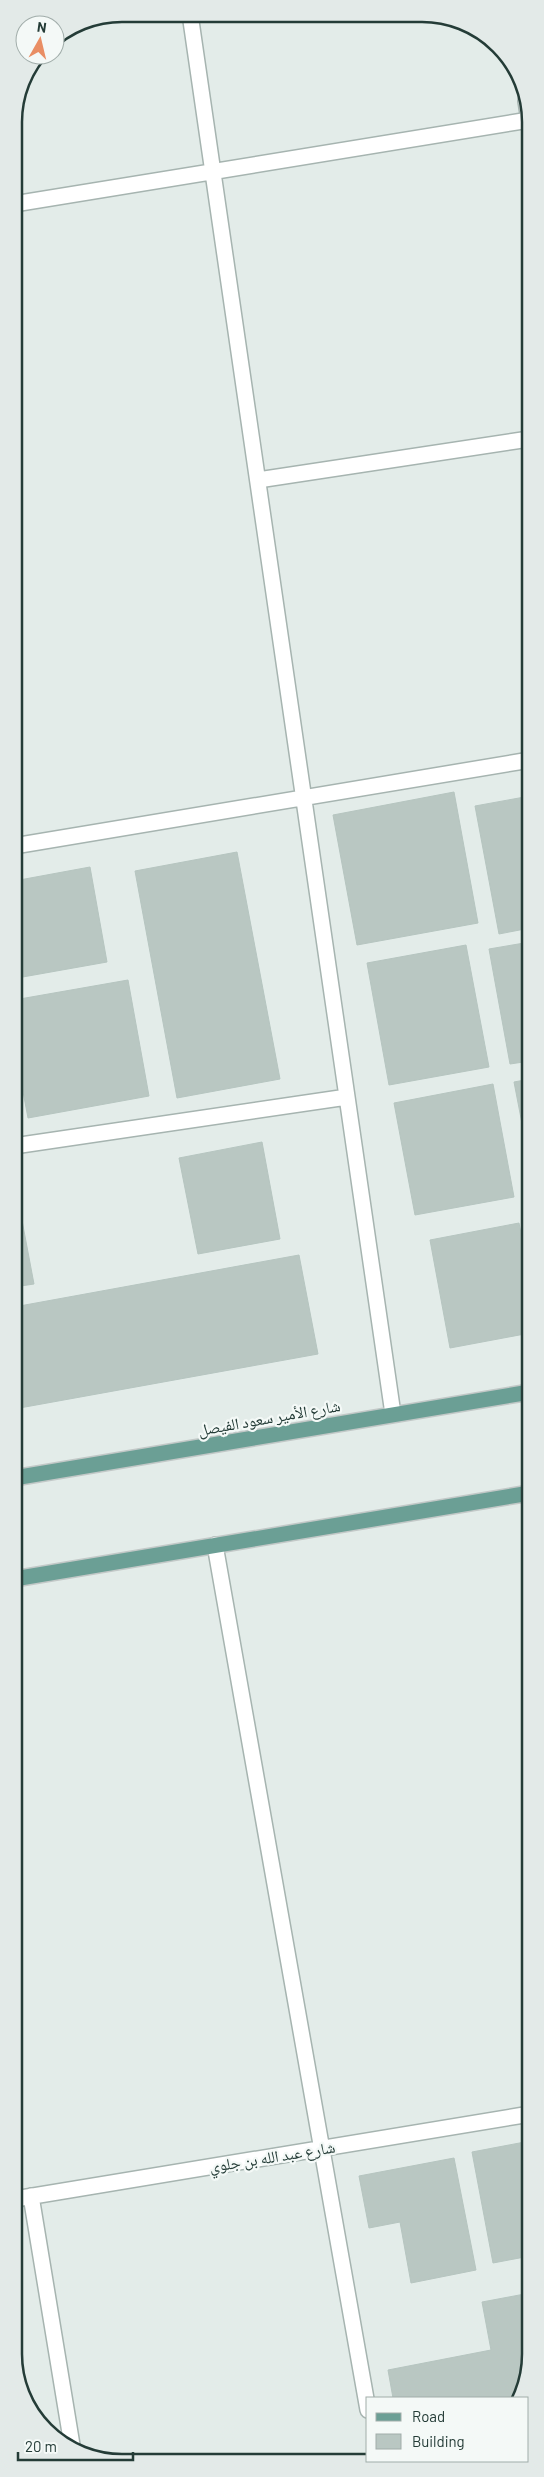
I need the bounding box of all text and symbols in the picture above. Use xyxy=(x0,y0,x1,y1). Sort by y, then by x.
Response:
north arrow xyxy=(15,15,65,65)
text: N xyxy=(36,18,48,36)
street label: شارع الأمير سعود الفيصل xyxy=(196,1395,342,1441)
street label: شارع عبد الله بن جلوي xyxy=(208,2137,337,2179)
legend xyxy=(366,2397,529,2462)
text: Road xyxy=(412,2407,445,2425)
scale bar xyxy=(18,2430,132,2462)
text: Building xyxy=(412,2432,465,2450)
text: 20 m xyxy=(25,2437,57,2455)

